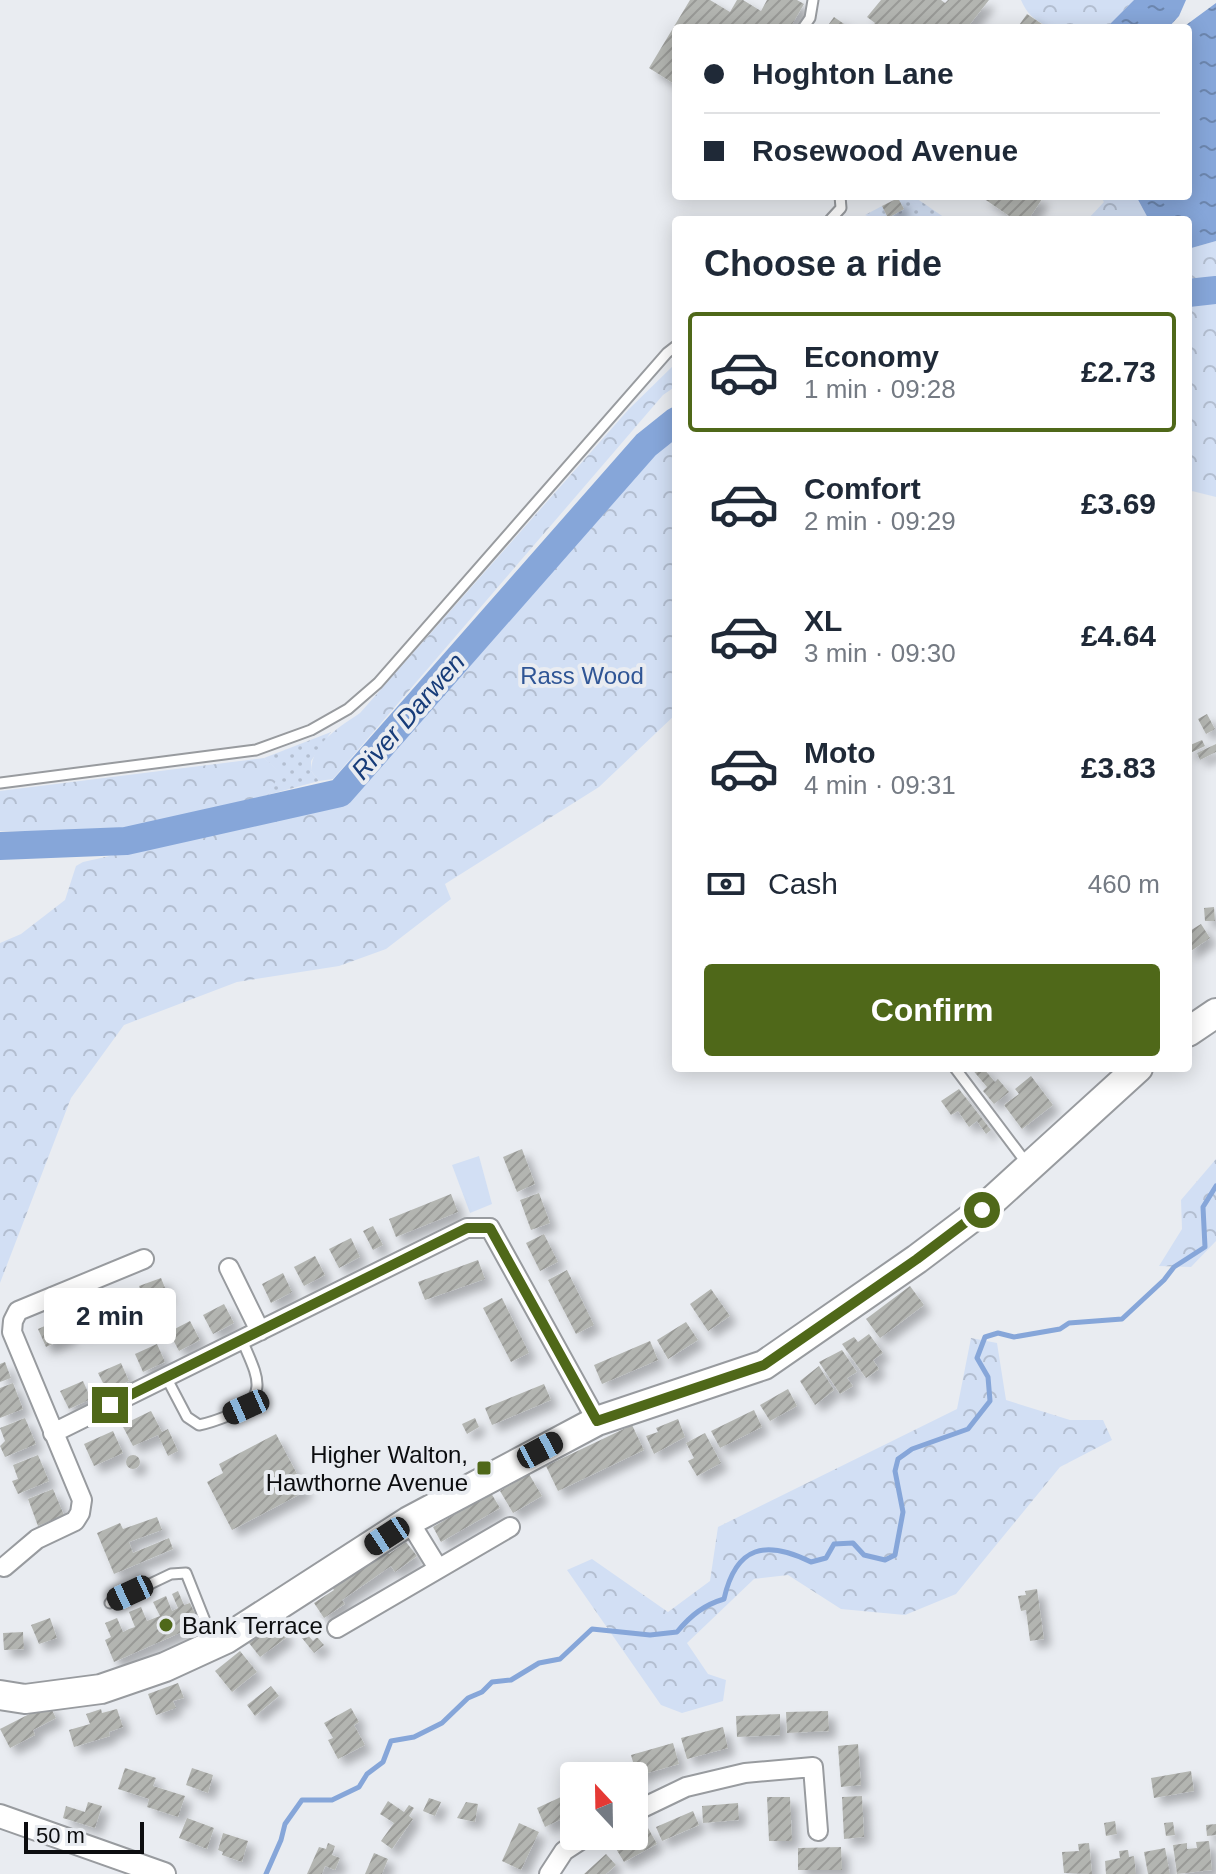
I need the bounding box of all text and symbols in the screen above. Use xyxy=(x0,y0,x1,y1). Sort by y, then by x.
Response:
text: Hoghton Lane xyxy=(752,57,954,90)
text: Rosewood Avenue xyxy=(752,134,1018,167)
text: Choose a ride xyxy=(704,243,942,284)
icon: car xyxy=(708,336,780,408)
text: Economy xyxy=(804,340,939,373)
text: £2.73 xyxy=(1081,355,1156,388)
text: 1 min · 09:28 xyxy=(804,374,956,404)
icon: car xyxy=(708,468,780,540)
text: Comfort xyxy=(804,472,921,505)
text: £3.69 xyxy=(1081,487,1156,520)
text: 2 min · 09:29 xyxy=(804,506,956,536)
icon: car xyxy=(708,600,780,672)
text: XL xyxy=(804,604,842,637)
text: £4.64 xyxy=(1081,619,1156,652)
text: 3 min · 09:30 xyxy=(804,638,956,668)
water label: River Darwen xyxy=(345,647,471,785)
park label: Rass Wood xyxy=(520,662,644,689)
icon: car xyxy=(708,732,780,804)
text: Moto xyxy=(804,736,876,769)
text: £3.83 xyxy=(1081,751,1156,784)
text: 4 min · 09:31 xyxy=(804,770,956,800)
icon: cash xyxy=(704,862,748,906)
text: Cash xyxy=(768,867,838,900)
text: 460 m xyxy=(1088,869,1160,899)
button: Confirm xyxy=(704,964,1160,1056)
route start xyxy=(964,1192,1000,1228)
callout: 2 min xyxy=(44,1289,176,1345)
text: 2 min xyxy=(76,1301,144,1331)
car xyxy=(219,1386,273,1428)
route end xyxy=(92,1387,128,1423)
car xyxy=(513,1428,567,1472)
place label: Higher Walton, Hawthorne Avenue xyxy=(266,1441,468,1496)
marker: Higher Walton, Hawthorne Avenue xyxy=(475,1459,493,1477)
car xyxy=(360,1513,414,1559)
car xyxy=(103,1572,157,1614)
place label: Bank Terrace xyxy=(182,1612,323,1639)
marker: Bank Terrace xyxy=(157,1616,175,1634)
north arrow xyxy=(560,1762,648,1850)
map controls xyxy=(560,1762,648,1850)
scale bar xyxy=(24,1818,144,1854)
text: 50 m xyxy=(36,1823,85,1848)

